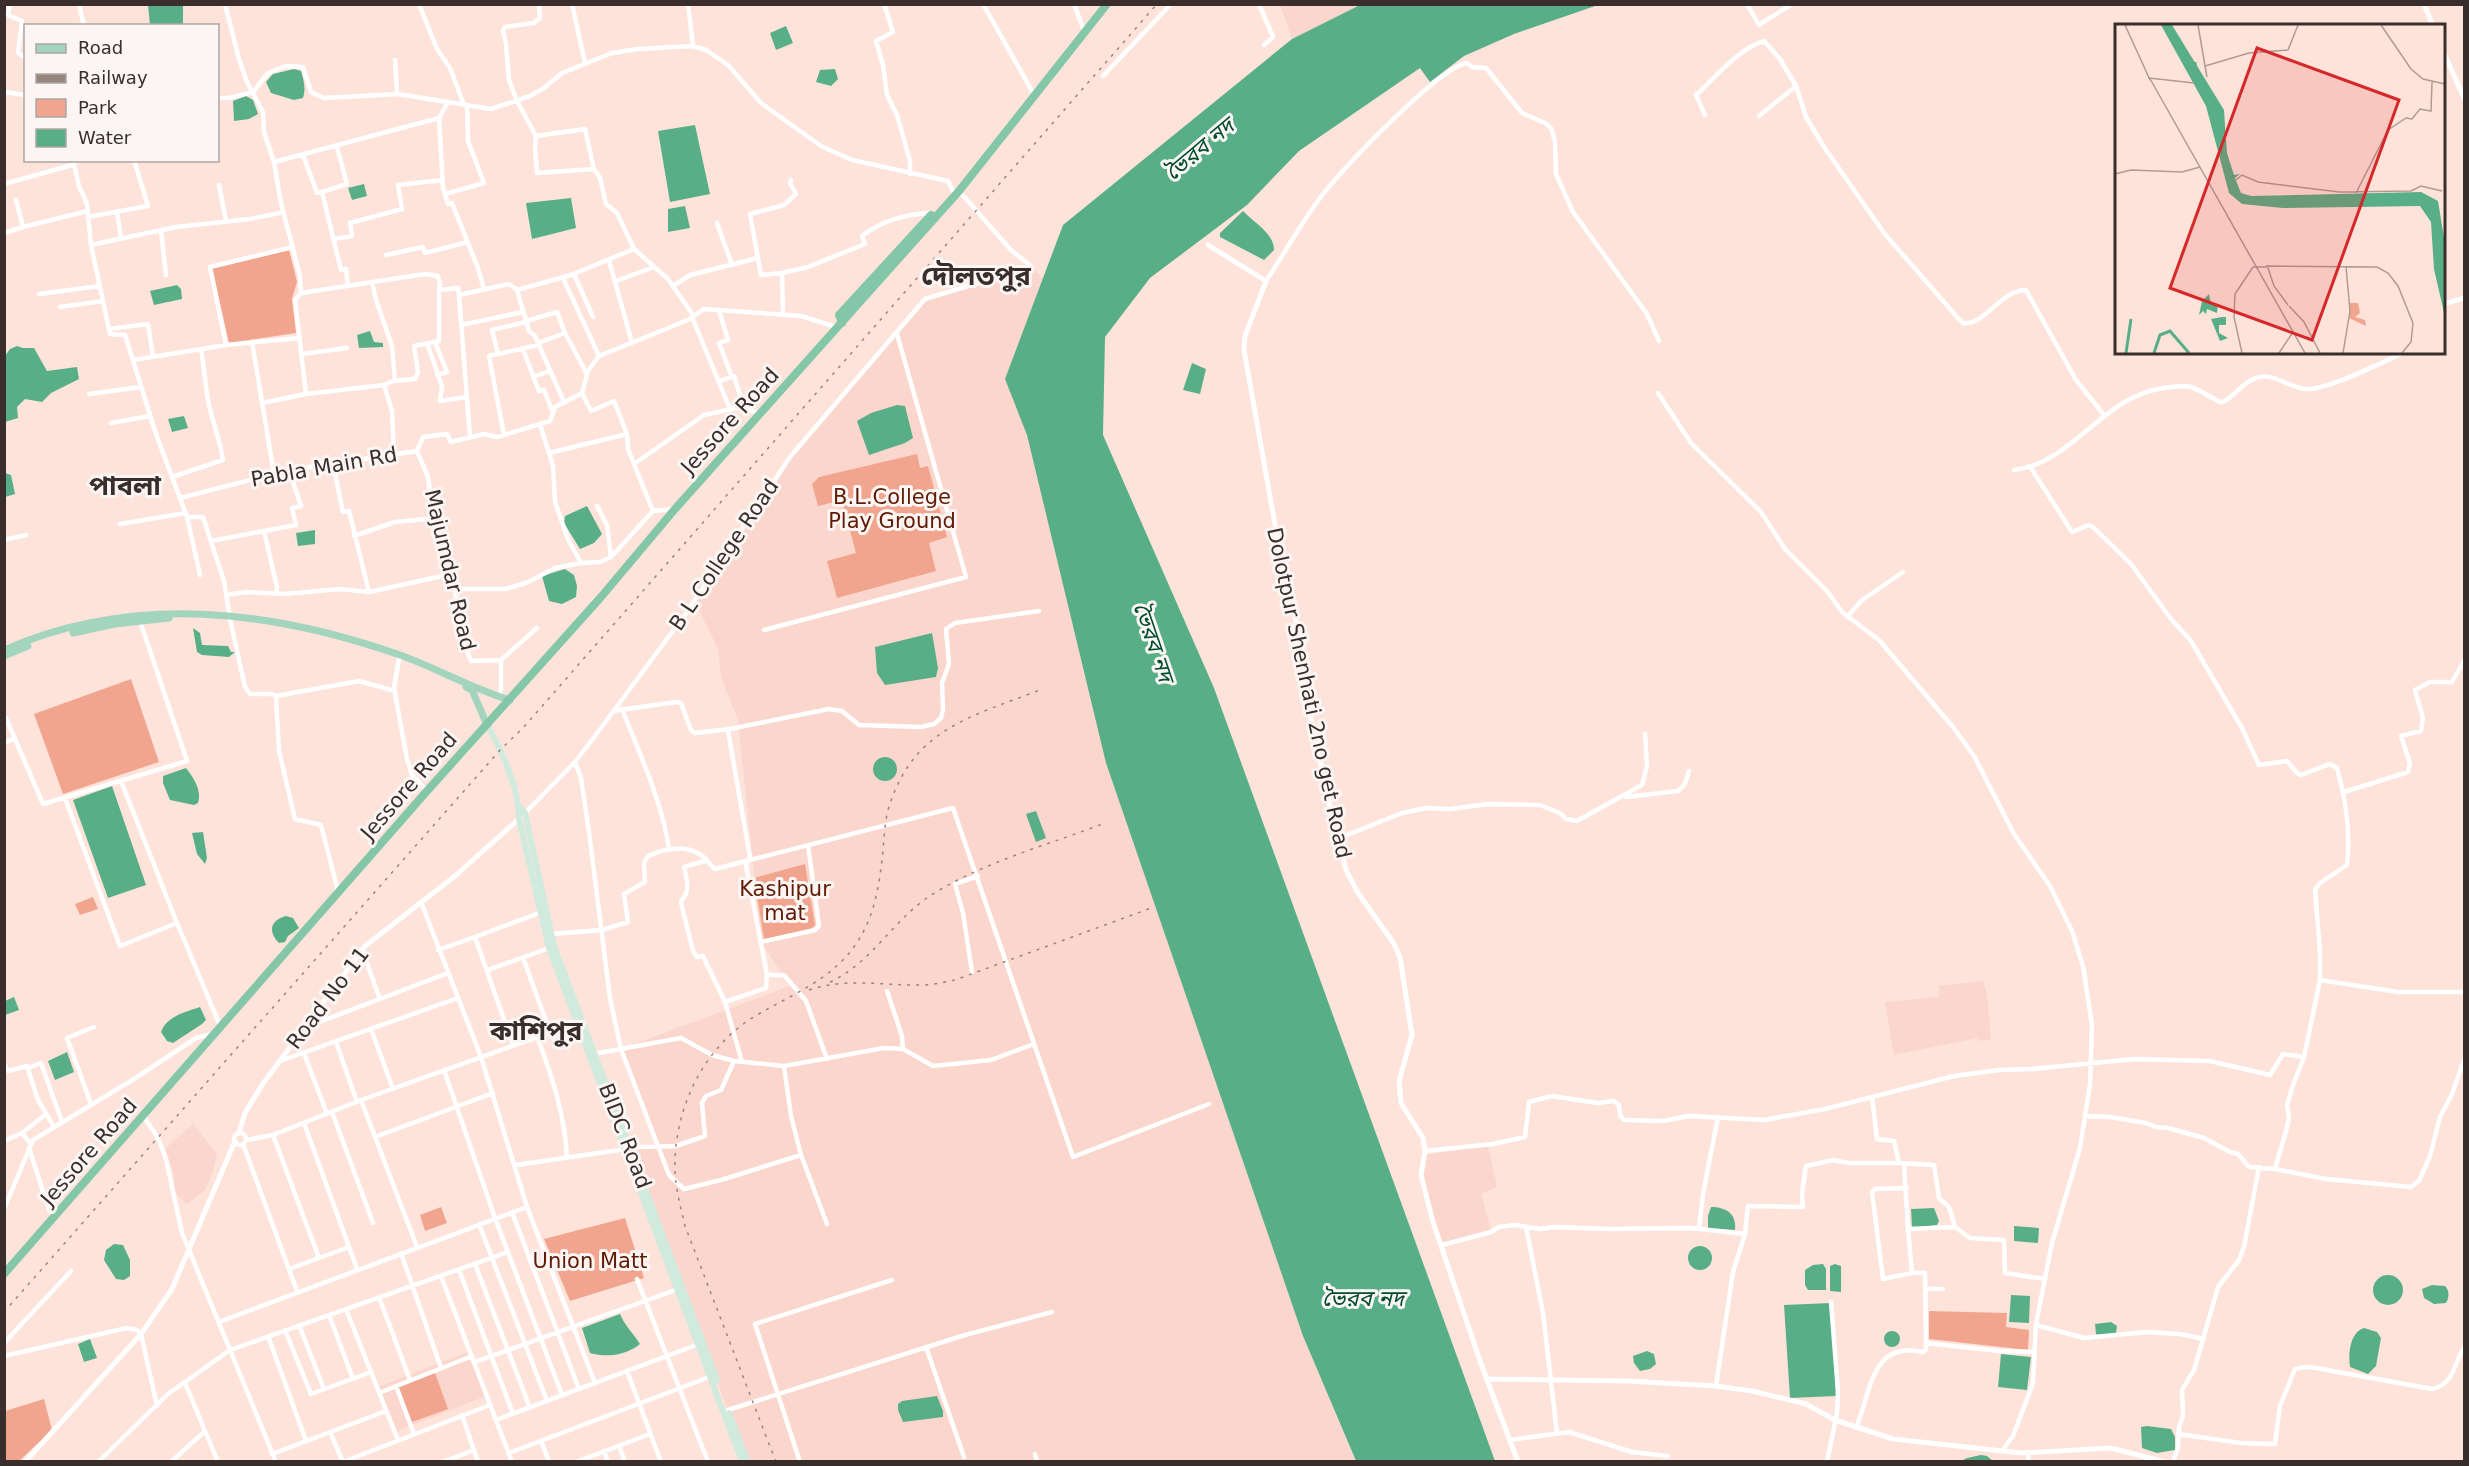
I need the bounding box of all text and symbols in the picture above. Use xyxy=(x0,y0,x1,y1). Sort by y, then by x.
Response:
legend xyxy=(24,24,219,162)
inset map xyxy=(2115,24,2445,354)
text: Road xyxy=(78,37,123,58)
text: Railway xyxy=(78,67,148,88)
text: Park xyxy=(78,97,117,118)
water label: ভৈরব নদ xyxy=(1159,110,1242,185)
text: Water xyxy=(78,127,132,148)
district label: দৌলতপুর xyxy=(921,260,1031,293)
street label: Jessore Road xyxy=(675,363,784,480)
street label: Pabla Main Rd xyxy=(249,442,399,492)
district label: পাবলা xyxy=(89,470,161,501)
street label: B L College Road xyxy=(665,475,783,635)
park label: B.L.College Play Ground xyxy=(828,485,956,533)
street label: Majumdar Road xyxy=(420,487,480,653)
street label: Dolotpur Shenhati 2no get Road xyxy=(1262,525,1356,861)
water label: ভৈরব নদ xyxy=(1128,599,1181,689)
street label: Jessore Road xyxy=(355,727,462,846)
park label: Kashipur mat xyxy=(739,877,831,925)
street label: Road No 11 xyxy=(282,942,374,1054)
district label: কাশিপুর xyxy=(489,1015,583,1048)
street label: BIDC Road xyxy=(594,1080,656,1192)
street label: Jessore Road xyxy=(35,1093,142,1212)
park label: Union Matt xyxy=(533,1249,647,1273)
water label: ভৈরব নদ xyxy=(1322,1285,1408,1311)

